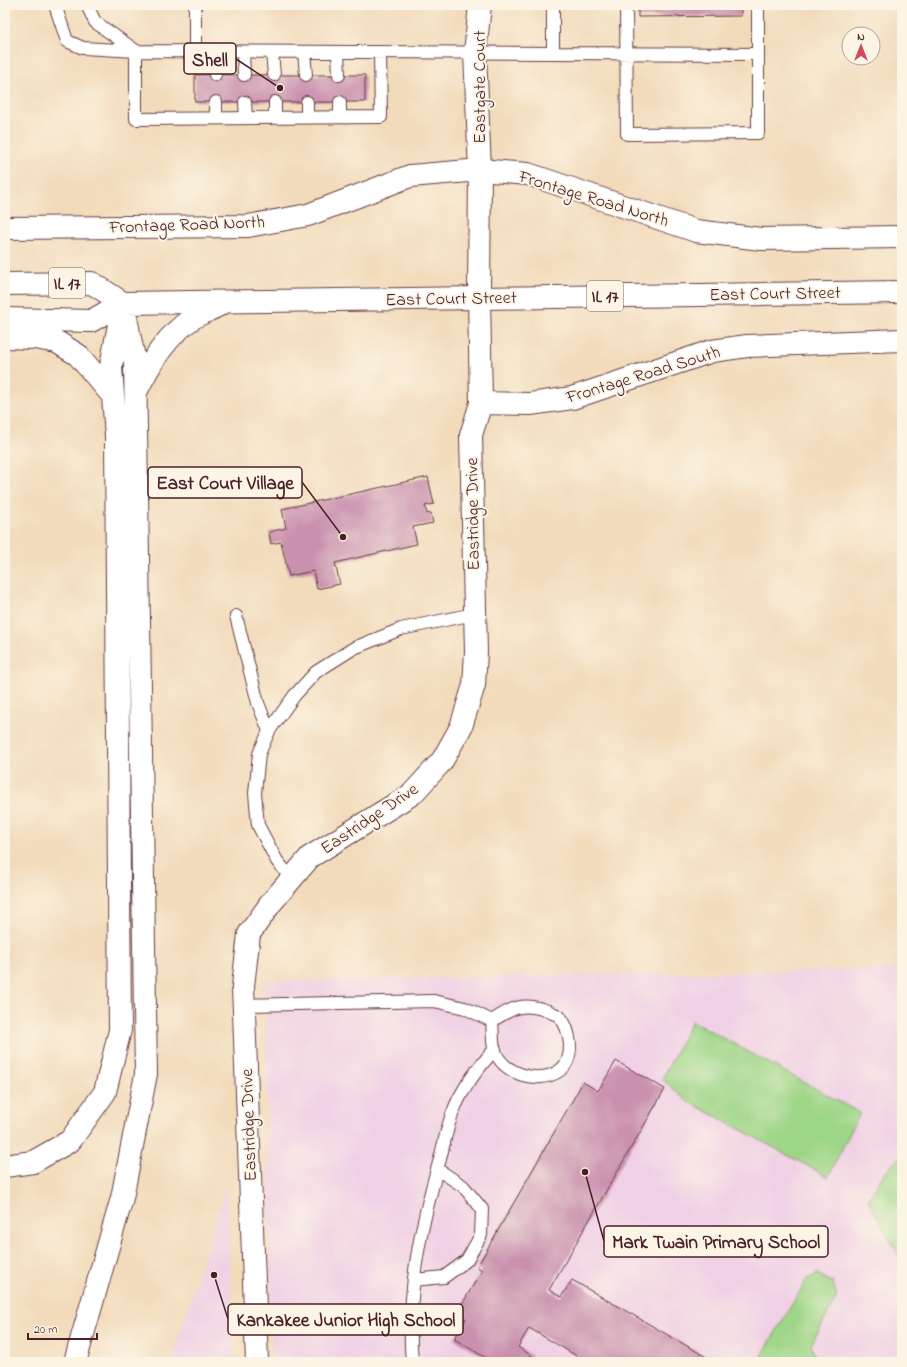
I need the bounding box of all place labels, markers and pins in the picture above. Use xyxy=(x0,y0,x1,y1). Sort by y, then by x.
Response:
callout: Shell xyxy=(184,43,236,74)
callout: East Court Village xyxy=(148,467,302,498)
callout: Mark Twain Primary School xyxy=(604,1226,828,1257)
callout: Kankakee Junior High School xyxy=(228,1304,463,1335)

